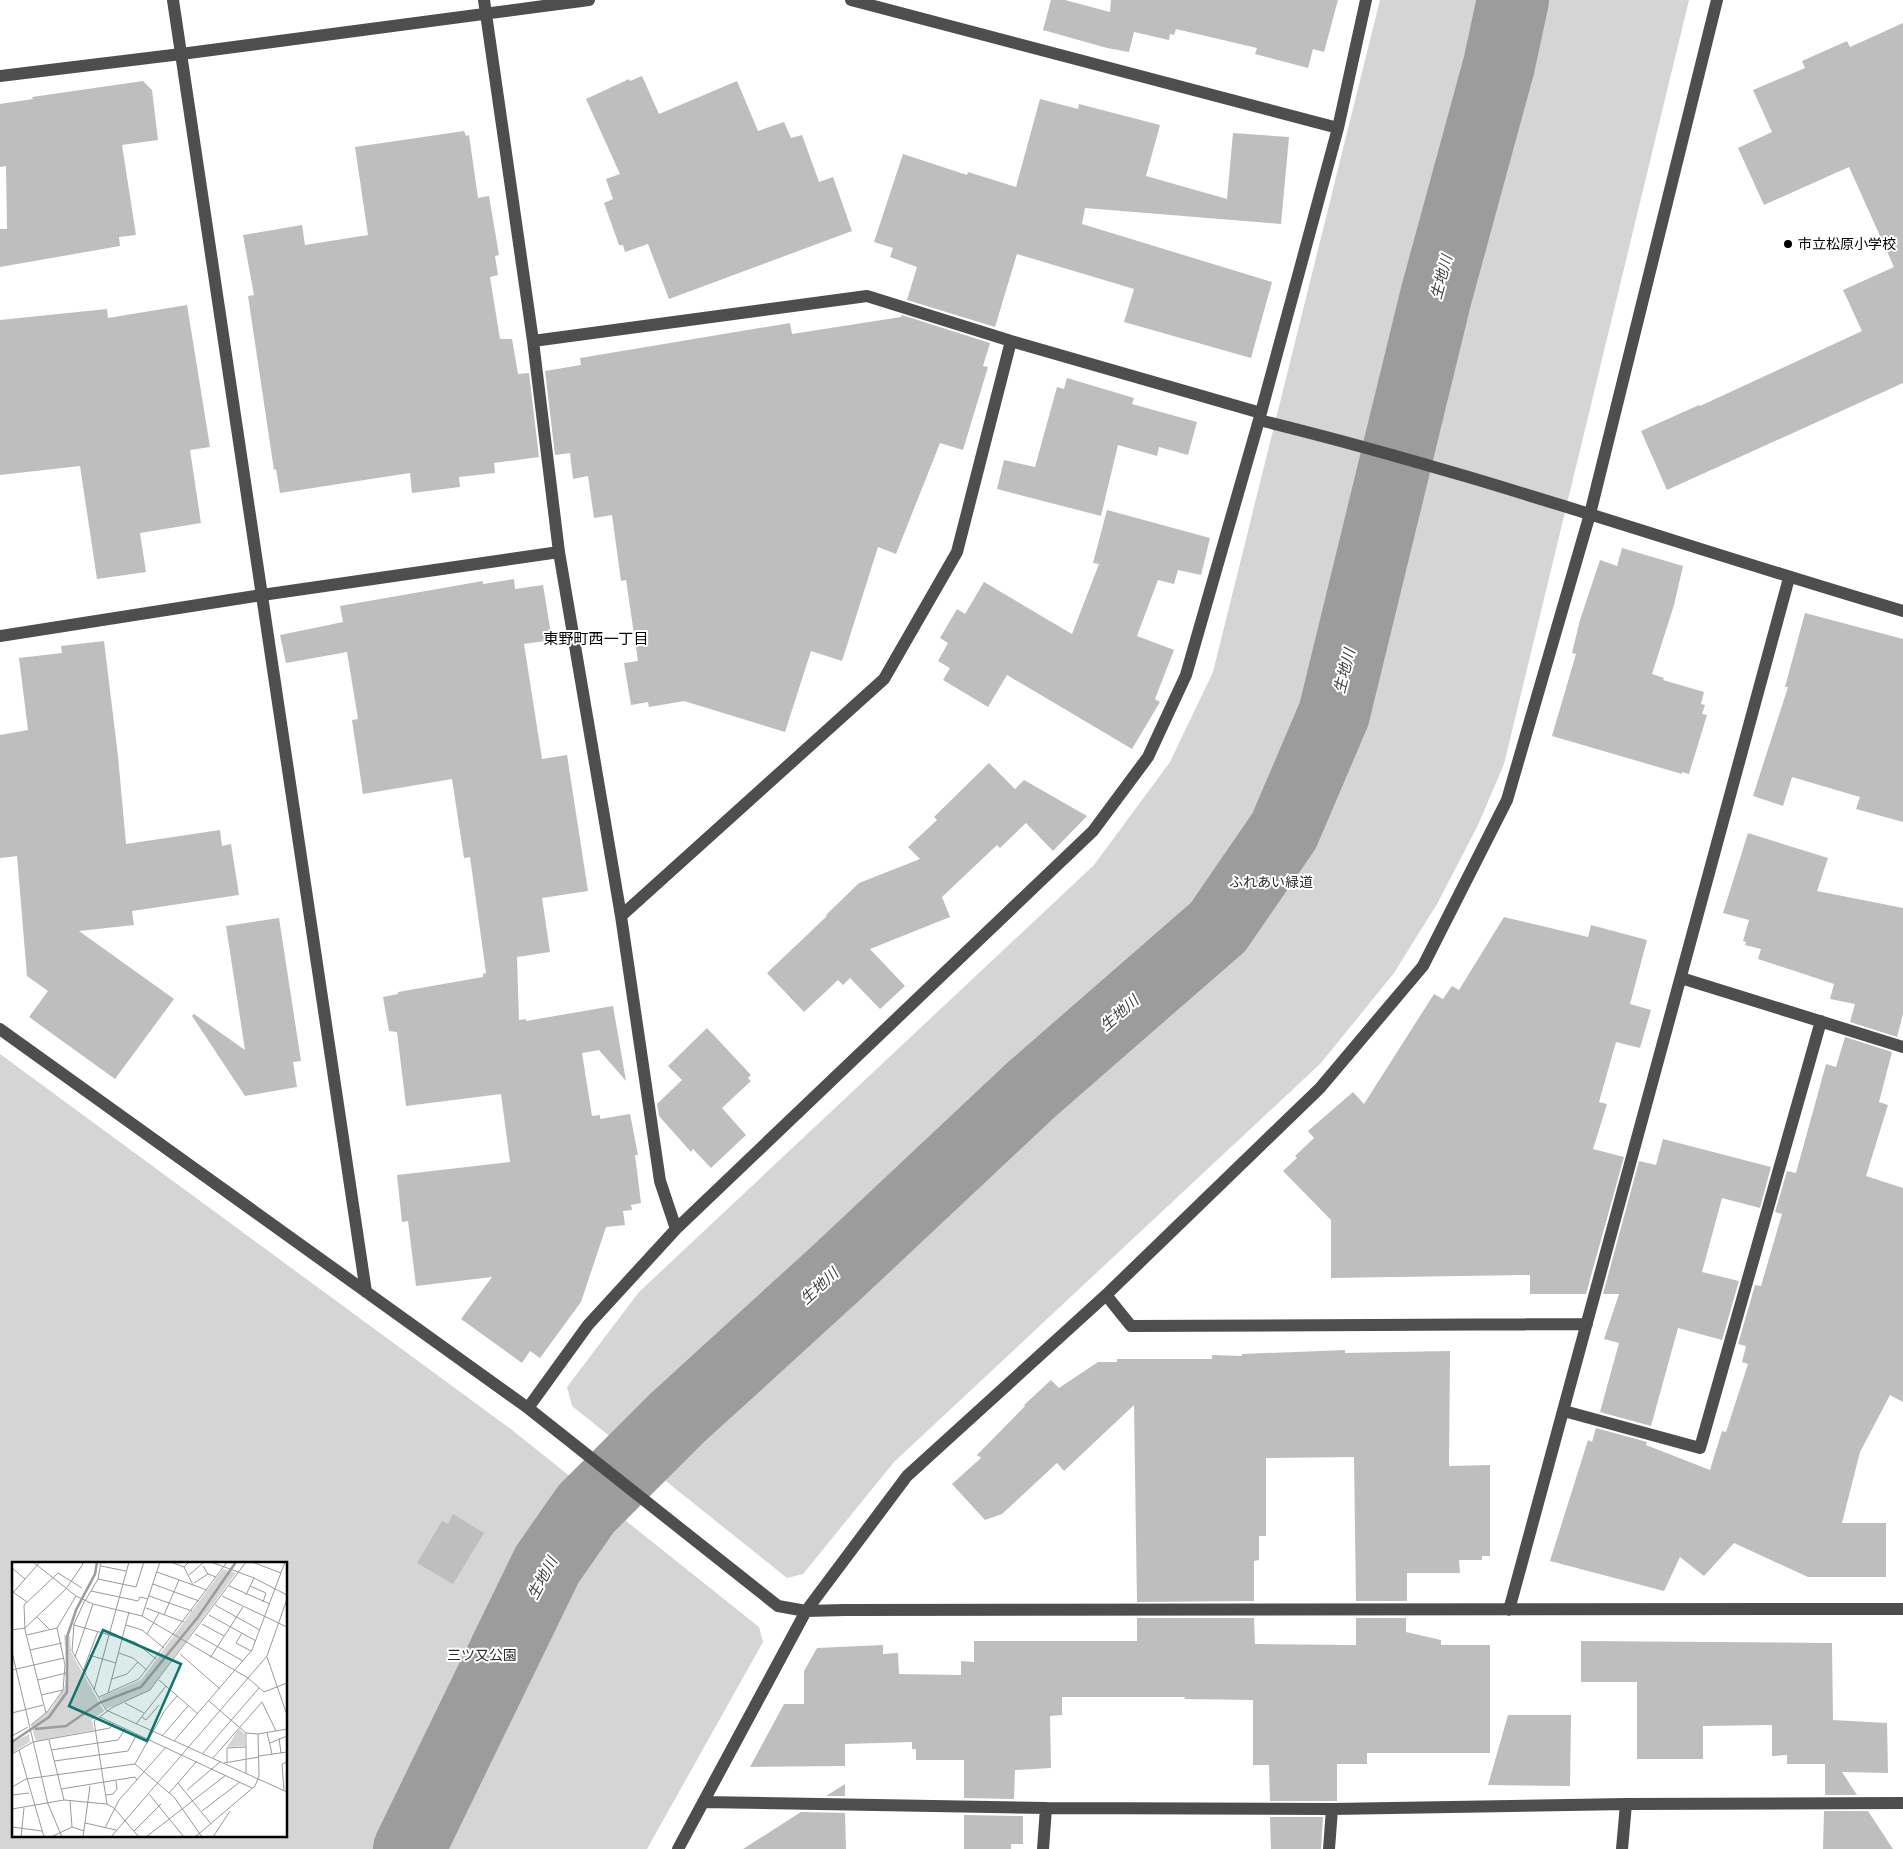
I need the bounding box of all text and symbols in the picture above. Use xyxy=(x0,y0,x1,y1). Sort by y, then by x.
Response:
place label: 市立松原小学校 xyxy=(1798,234,1896,254)
marker: 市立松原小学校 xyxy=(1782,238,1794,250)
water label: 生地川 xyxy=(1425,251,1457,301)
district label: 東野町西一丁目 xyxy=(543,628,649,649)
water label: 生地川 xyxy=(1328,645,1360,695)
park label: ふれあい緑道 xyxy=(1229,872,1313,892)
water label: 生地川 xyxy=(1095,989,1144,1036)
water label: 生地川 xyxy=(795,1262,844,1309)
water label: 生地川 xyxy=(522,1551,563,1603)
inset map xyxy=(12,1562,288,1836)
park label: 三ツ又公園 xyxy=(447,1645,517,1665)

